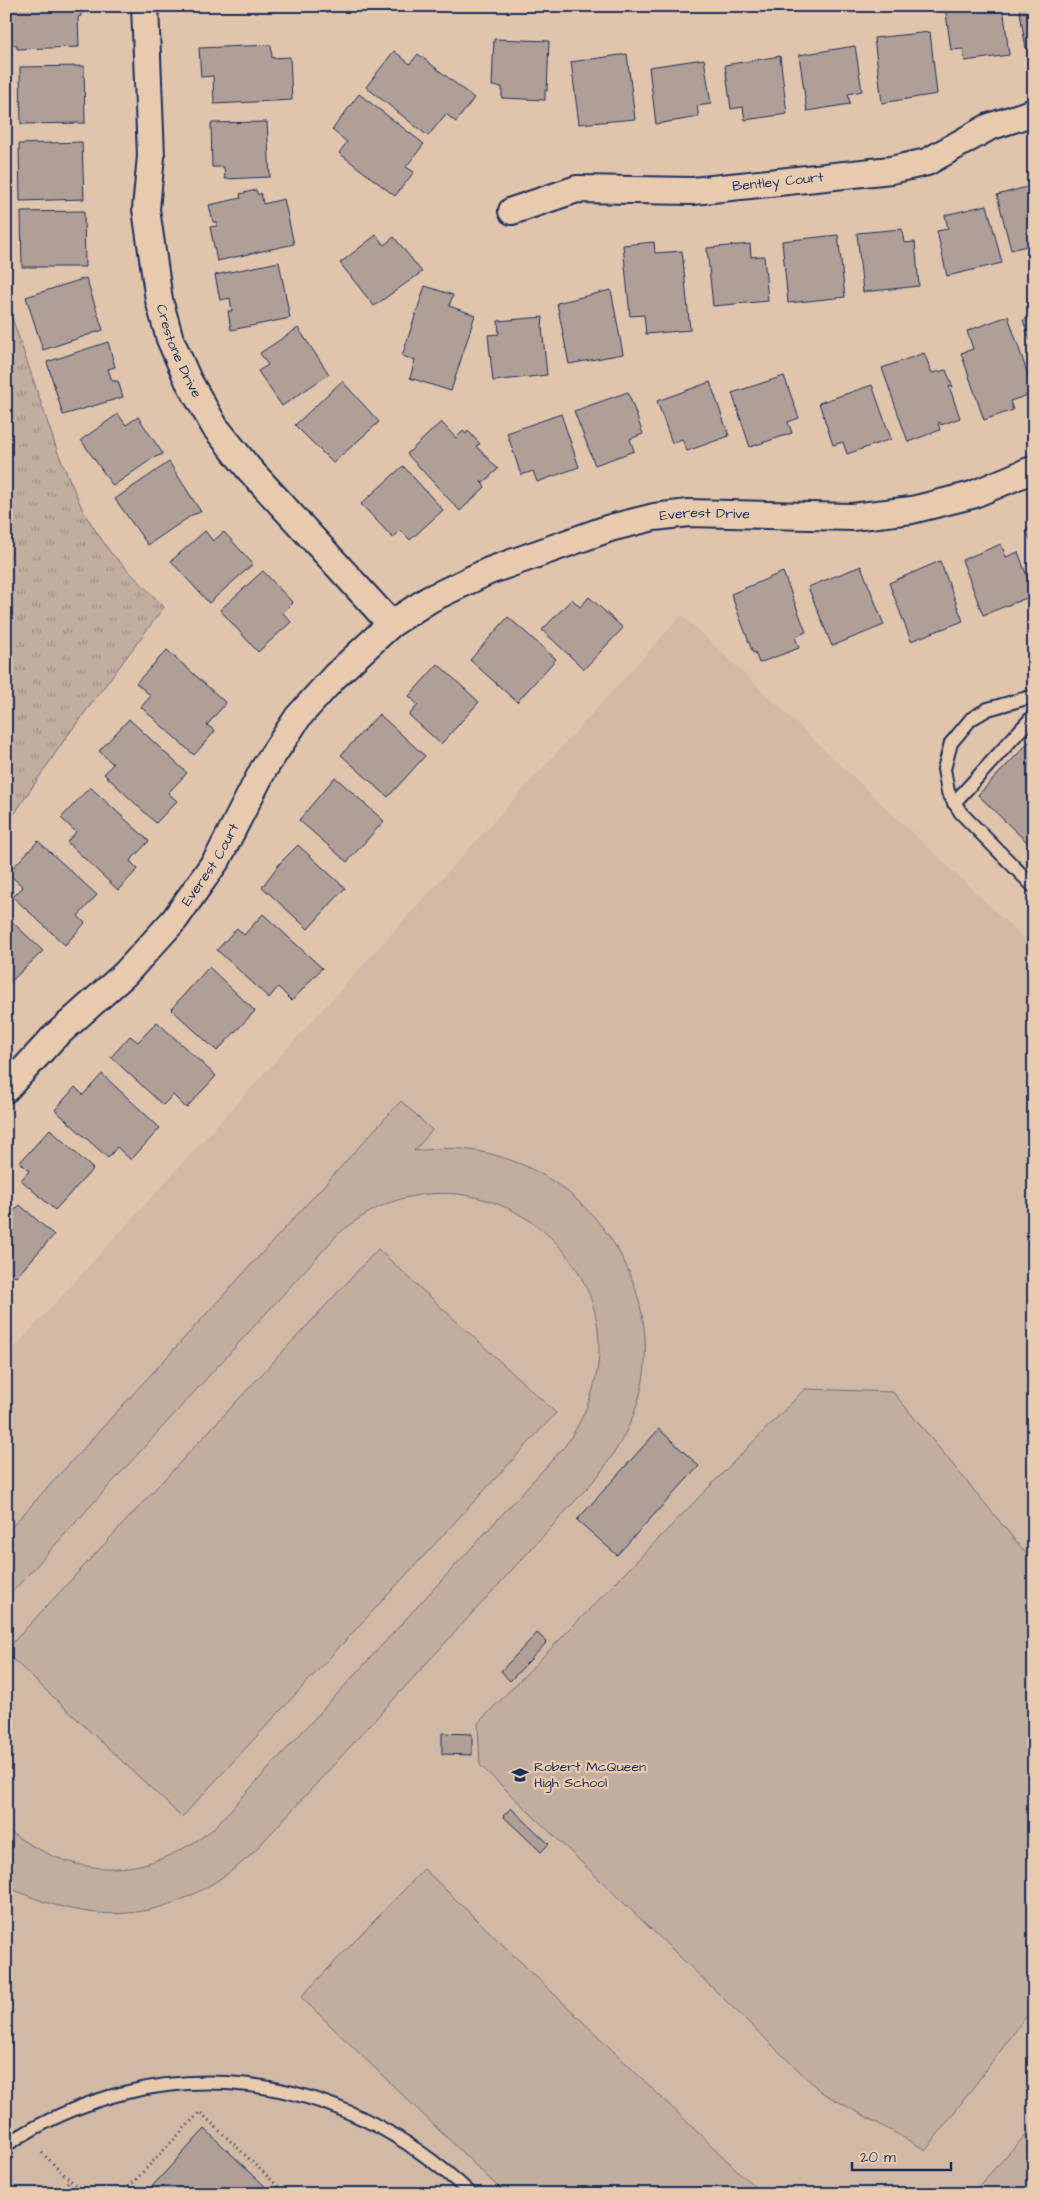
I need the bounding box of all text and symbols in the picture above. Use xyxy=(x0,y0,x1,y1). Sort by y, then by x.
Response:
street label: Bentley Court xyxy=(731,167,825,197)
street label: Crestone Drive xyxy=(151,302,207,402)
street label: Everest Drive xyxy=(659,503,751,526)
street label: Everest Court xyxy=(177,819,244,911)
place label: Robert McQueen High School xyxy=(534,1757,646,1793)
school or university icon: Robert McQueen High School xyxy=(510,1765,530,1785)
scale bar xyxy=(852,2140,951,2172)
text: 20 m xyxy=(860,2147,896,2168)

